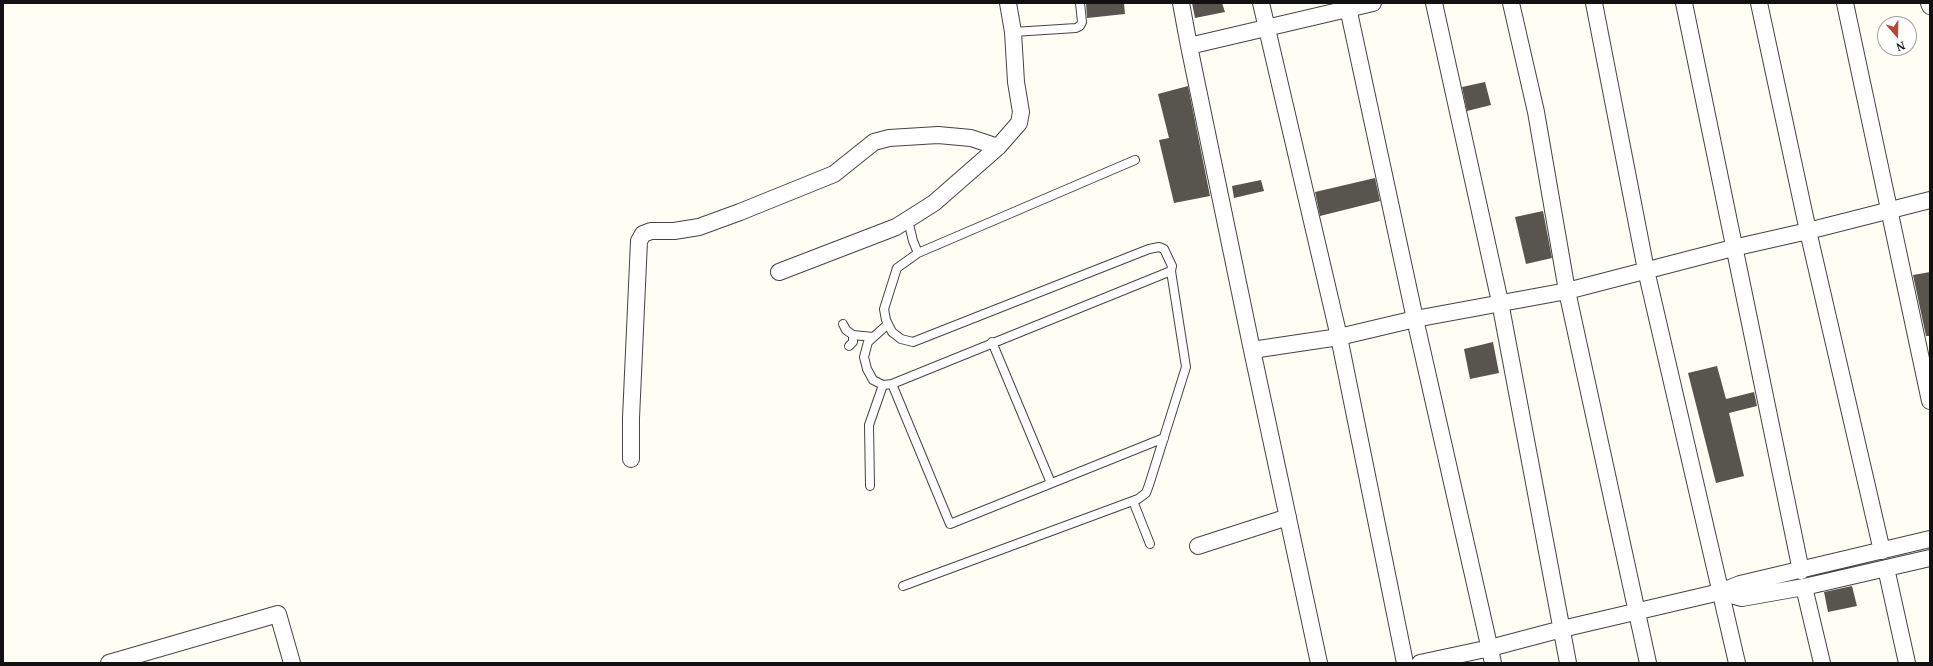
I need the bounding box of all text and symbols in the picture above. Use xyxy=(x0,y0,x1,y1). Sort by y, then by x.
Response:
north arrow xyxy=(1877,16,1917,56)
text: N xyxy=(1894,38,1907,54)

